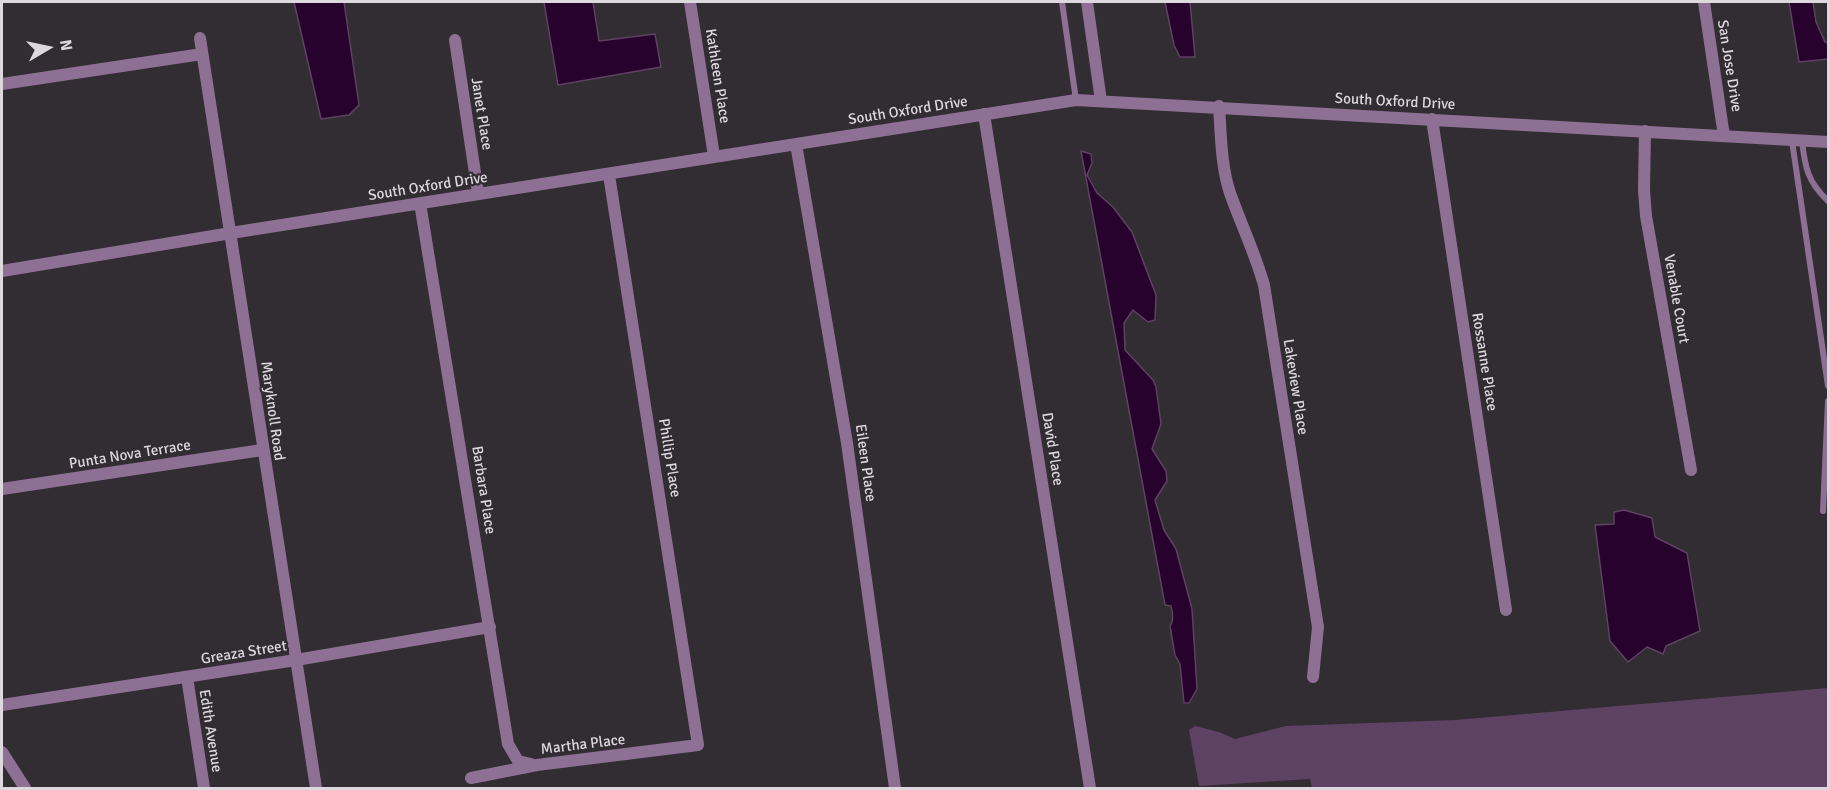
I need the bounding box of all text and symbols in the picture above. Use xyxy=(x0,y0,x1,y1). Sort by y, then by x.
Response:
north arrow xyxy=(18,18,78,78)
street label: San Jose Drive xyxy=(1713,19,1745,113)
street label: Kathleen Place xyxy=(701,27,733,125)
text: N xyxy=(55,38,77,52)
street label: Janet Place xyxy=(466,76,496,152)
street label: South Oxford Drive xyxy=(1334,90,1456,114)
street label: South Oxford Drive xyxy=(847,93,969,129)
street label: South Oxford Drive xyxy=(367,169,489,205)
street label: Venable Court xyxy=(1659,253,1693,345)
street label: Rossanne Place xyxy=(1467,311,1501,413)
street label: Lakeview Place xyxy=(1279,338,1311,436)
street label: Maryknoll Road xyxy=(256,360,288,462)
street label: David Place xyxy=(1037,411,1067,487)
street label: Phillip Place xyxy=(654,417,684,499)
street label: Eileen Place xyxy=(851,423,879,503)
street label: Punta Nova Terrace xyxy=(68,436,192,474)
street label: Barbara Place xyxy=(467,445,499,535)
street label: Greaza Street xyxy=(200,637,288,669)
street label: Edith Avenue xyxy=(195,688,225,774)
street label: Martha Place xyxy=(540,731,626,759)

